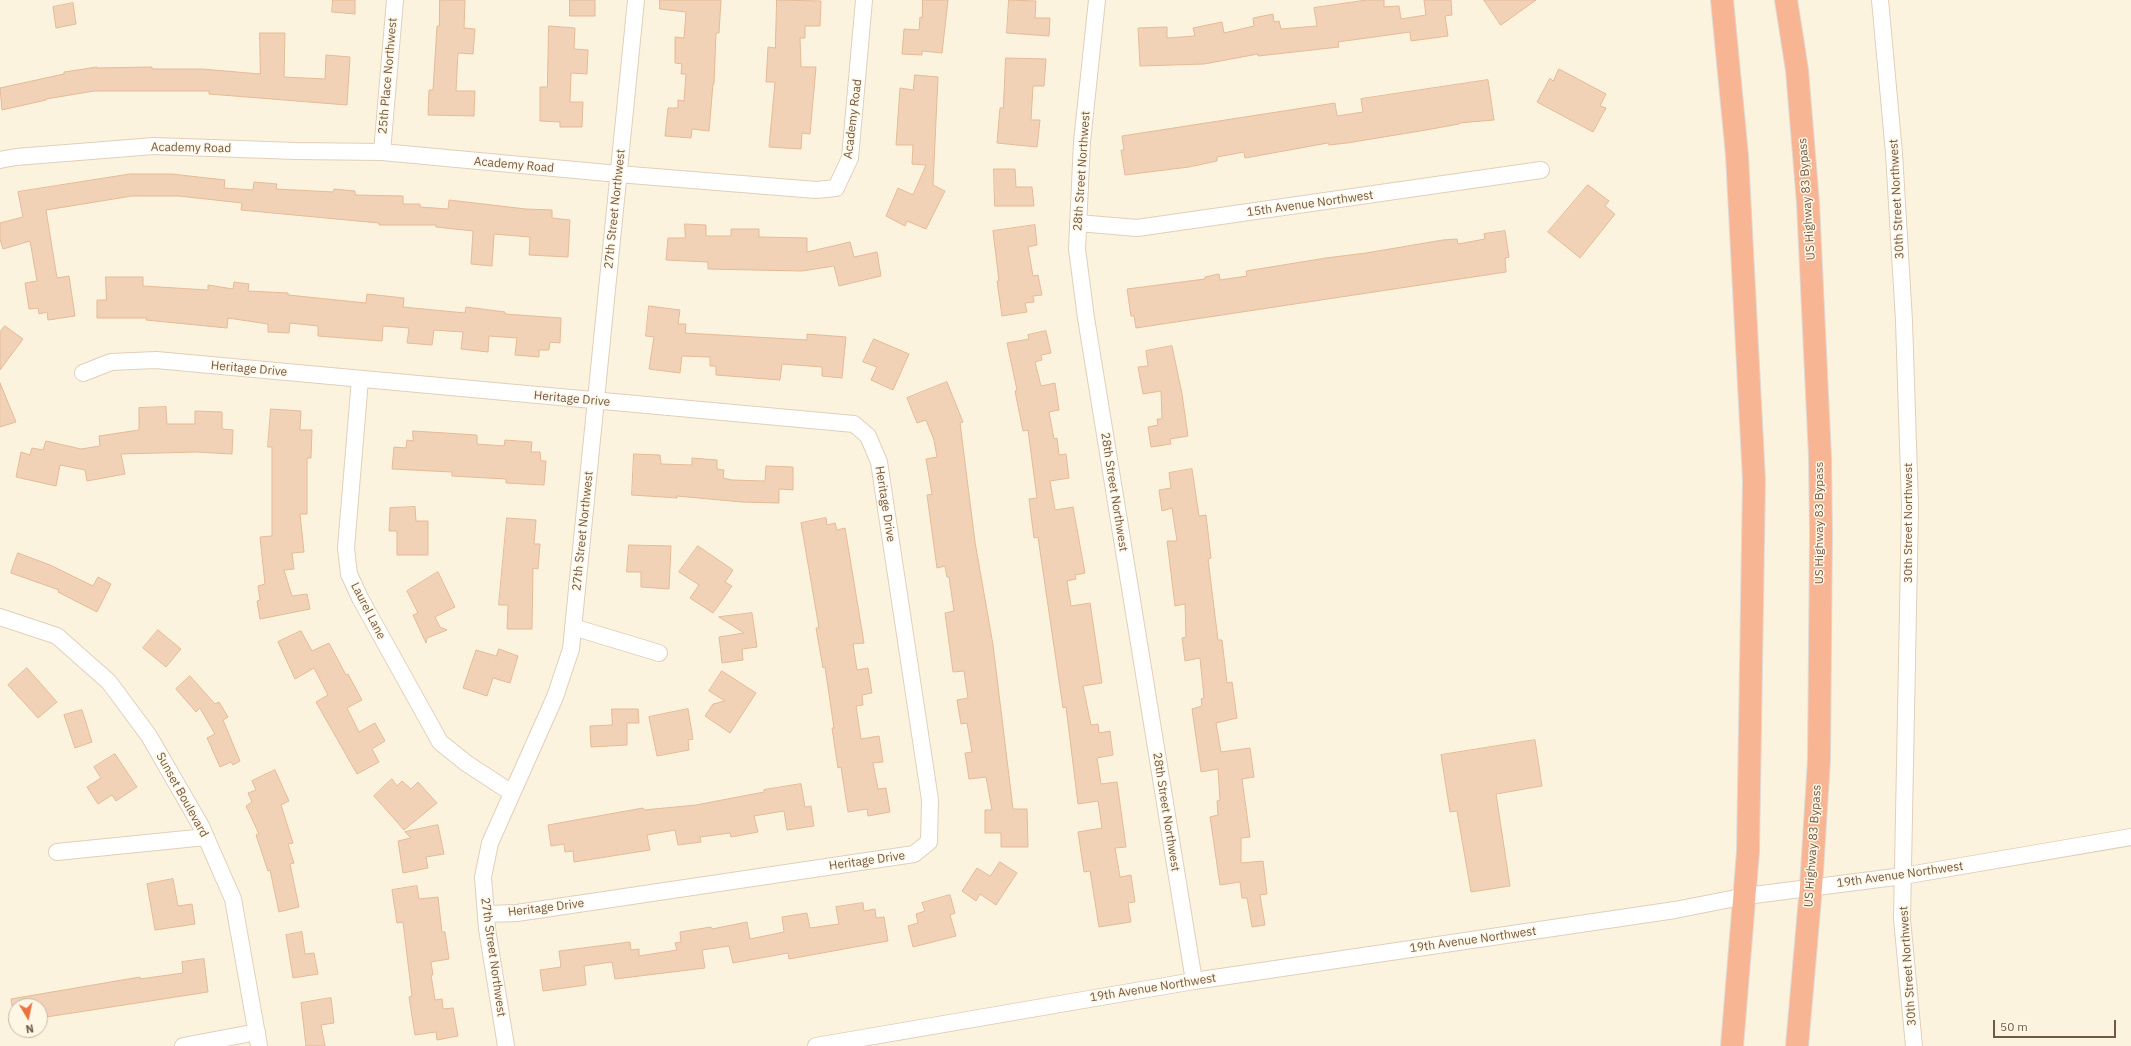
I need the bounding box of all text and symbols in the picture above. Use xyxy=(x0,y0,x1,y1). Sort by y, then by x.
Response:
street label: 25th Place Northwest xyxy=(376,17,400,135)
street label: Academy Road xyxy=(841,78,865,160)
street label: 28th Street Northwest xyxy=(1071,110,1093,232)
street label: US Highway 83 Bypass xyxy=(1796,137,1818,261)
street label: 30th Street Northwest xyxy=(1887,139,1907,259)
street label: Academy Road xyxy=(151,140,231,156)
street label: 27th Street Northwest xyxy=(602,148,628,270)
street label: Academy Road xyxy=(473,154,555,176)
street label: 15th Avenue Northwest xyxy=(1246,188,1374,220)
street label: Heritage Drive xyxy=(210,358,288,380)
street label: Heritage Drive xyxy=(533,388,611,410)
street label: 28th Street Northwest xyxy=(1097,431,1131,553)
street label: US Highway 83 Bypass xyxy=(1813,462,1827,584)
street label: 30th Street Northwest xyxy=(1902,463,1916,583)
street label: Heritage Drive xyxy=(872,465,898,543)
street label: 27th Street Northwest xyxy=(570,470,596,592)
street label: Laurel Lane xyxy=(347,580,389,642)
street label: Sunset Boulevard xyxy=(153,750,211,840)
street label: 28th Street Northwest xyxy=(1149,751,1183,873)
street label: US Highway 83 Bypass xyxy=(1802,784,1824,908)
street label: Heritage Drive xyxy=(828,849,906,873)
street label: 19th Avenue Northwest xyxy=(1836,859,1964,891)
street label: 27th Street Northwest xyxy=(477,896,509,1018)
street label: Heritage Drive xyxy=(507,896,585,920)
street label: 30th Street Northwest xyxy=(1897,905,1919,1027)
street label: 19th Avenue Northwest xyxy=(1409,924,1537,956)
street label: 19th Avenue Northwest xyxy=(1089,971,1217,1005)
north arrow xyxy=(8,998,48,1038)
scale bar xyxy=(1995,1012,2118,1038)
text: 50 m xyxy=(2000,1019,2028,1034)
text: N xyxy=(25,1021,35,1036)

